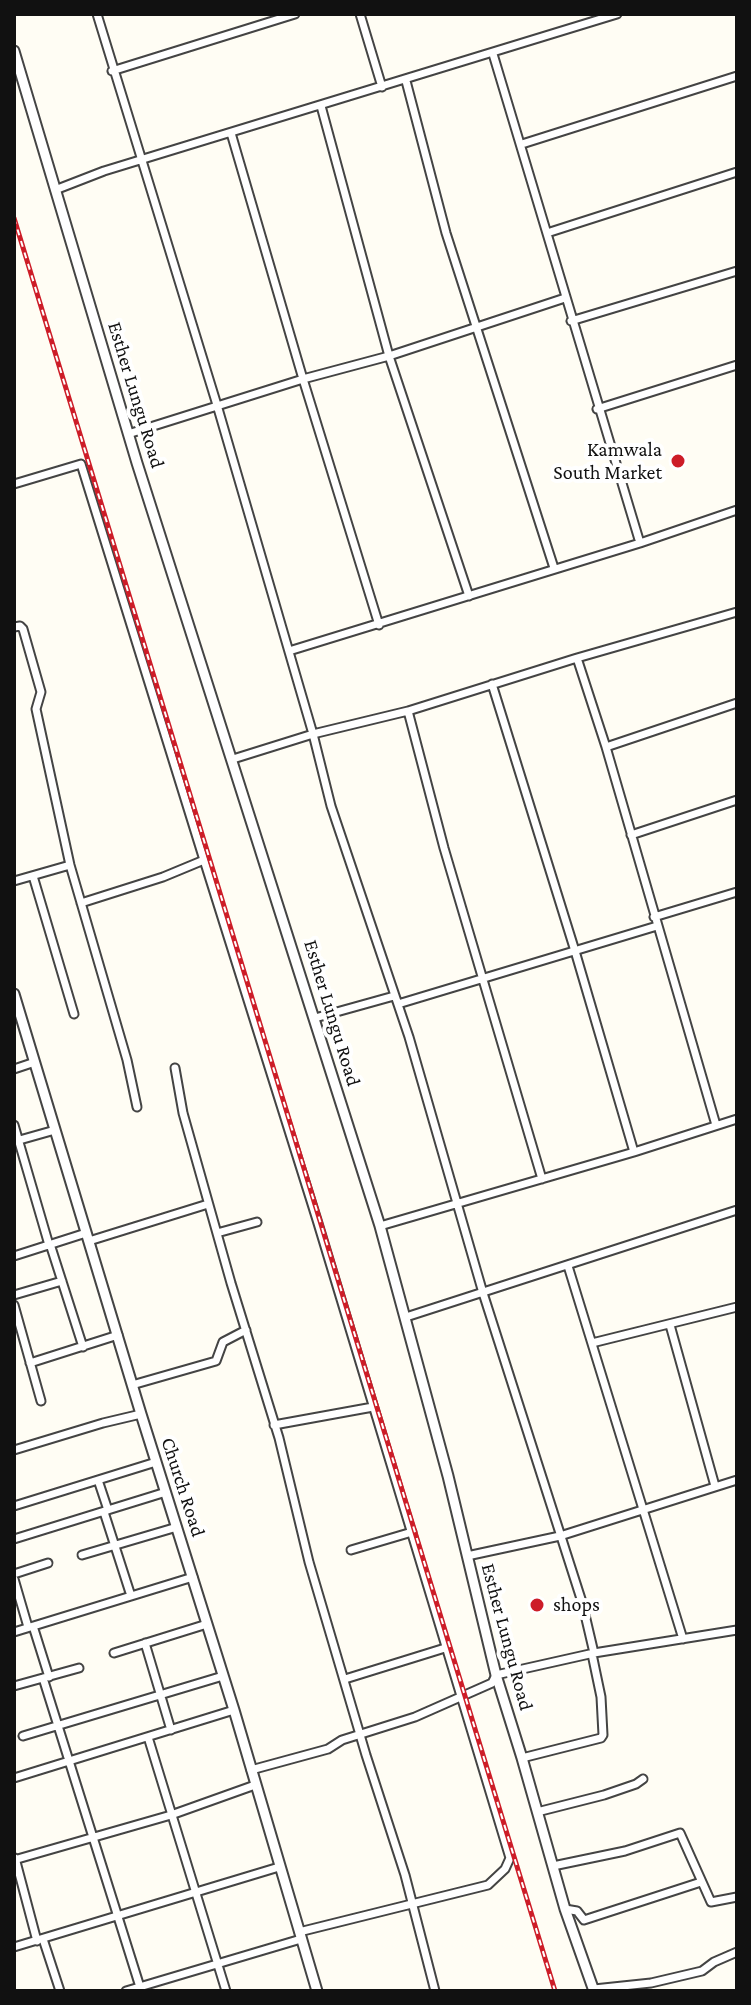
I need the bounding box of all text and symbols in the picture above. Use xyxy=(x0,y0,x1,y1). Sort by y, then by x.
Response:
street label: Esther Lungu Road xyxy=(102,319,170,471)
place label: Kamwala South Market xyxy=(553,438,662,485)
marker: Kamwala South Market xyxy=(669,452,687,470)
street label: Esther Lungu Road xyxy=(298,937,366,1089)
street label: Church Road xyxy=(156,1434,210,1540)
street label: Esther Lungu Road xyxy=(476,1561,538,1713)
place label: shops xyxy=(553,1593,600,1617)
marker: shops xyxy=(528,1596,546,1614)

